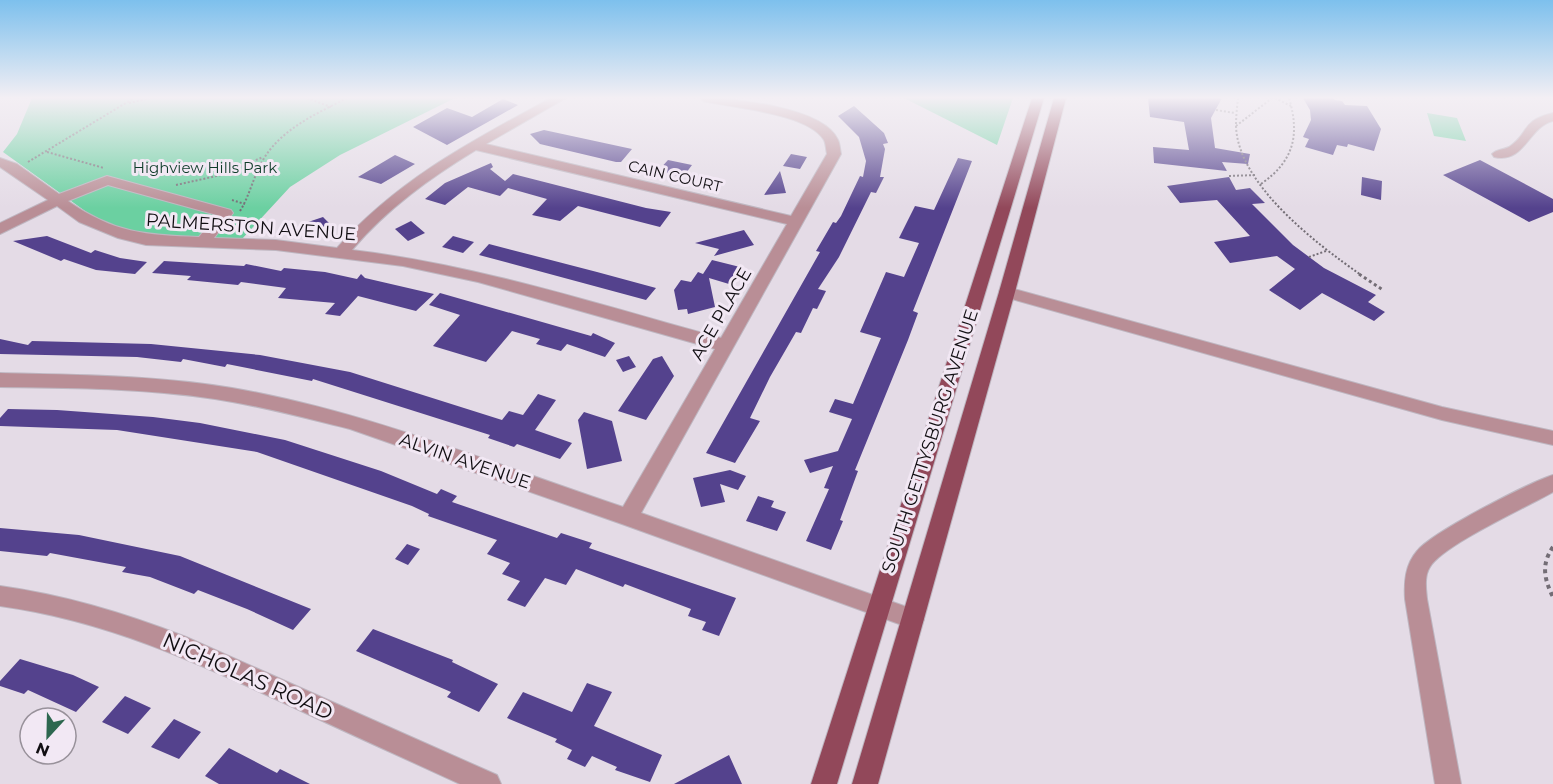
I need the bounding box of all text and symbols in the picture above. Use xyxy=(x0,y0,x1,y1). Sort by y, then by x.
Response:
street label: CAIN COURT xyxy=(626,156,724,196)
park label: Highview Hills Park xyxy=(133,158,277,177)
street label: PALMERSTON AVENUE xyxy=(145,209,357,245)
street label: ACE PLACE xyxy=(686,264,756,364)
street label: SOUTH GETTYSBURG AVENUE xyxy=(877,306,983,576)
street label: ALVIN AVENUE xyxy=(397,428,533,494)
street label: NICHOLAS ROAD xyxy=(159,627,337,725)
north arrow xyxy=(18,706,78,766)
text: N xyxy=(33,738,52,761)

